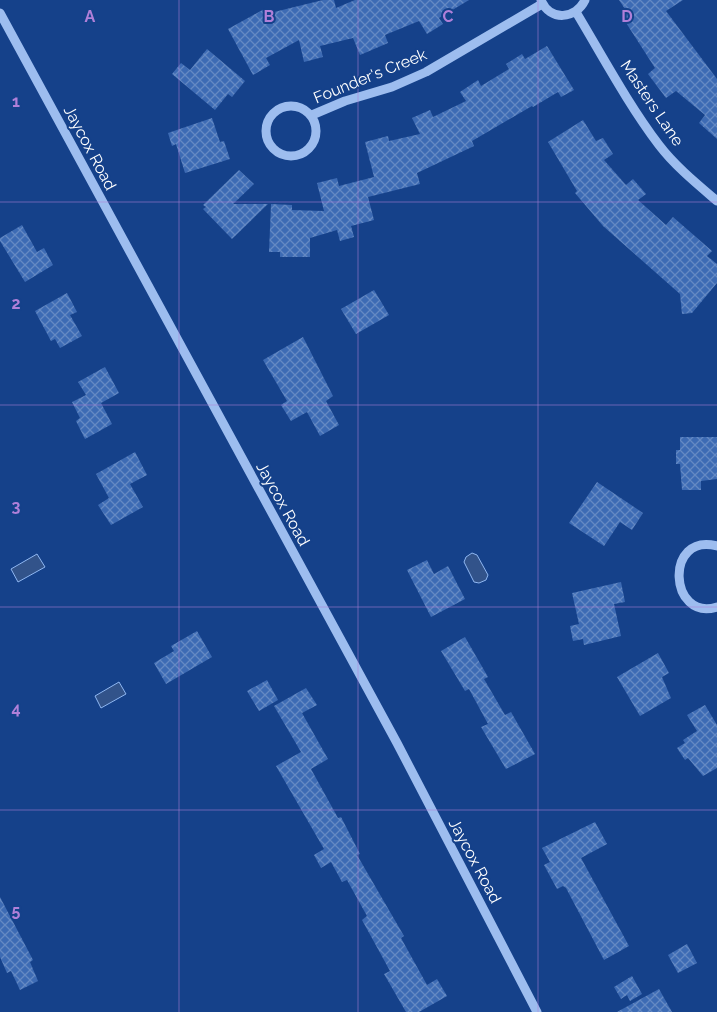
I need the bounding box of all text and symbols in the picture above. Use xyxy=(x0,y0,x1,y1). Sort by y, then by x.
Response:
text: A xyxy=(85,7,96,26)
text: B xyxy=(264,7,275,26)
text: C xyxy=(443,7,454,26)
text: D xyxy=(621,7,633,26)
street label: Founder's Creek xyxy=(311,44,430,107)
street label: Masters Lane xyxy=(616,57,688,149)
text: 1 xyxy=(12,92,20,111)
street label: Jaycox Road xyxy=(60,103,120,193)
text: 2 xyxy=(11,294,21,313)
street label: Jaycox Road xyxy=(252,459,314,549)
text: 3 xyxy=(12,497,21,516)
text: 4 xyxy=(11,699,21,718)
street label: Jaycox Road xyxy=(445,816,505,906)
text: 5 xyxy=(12,901,21,920)

